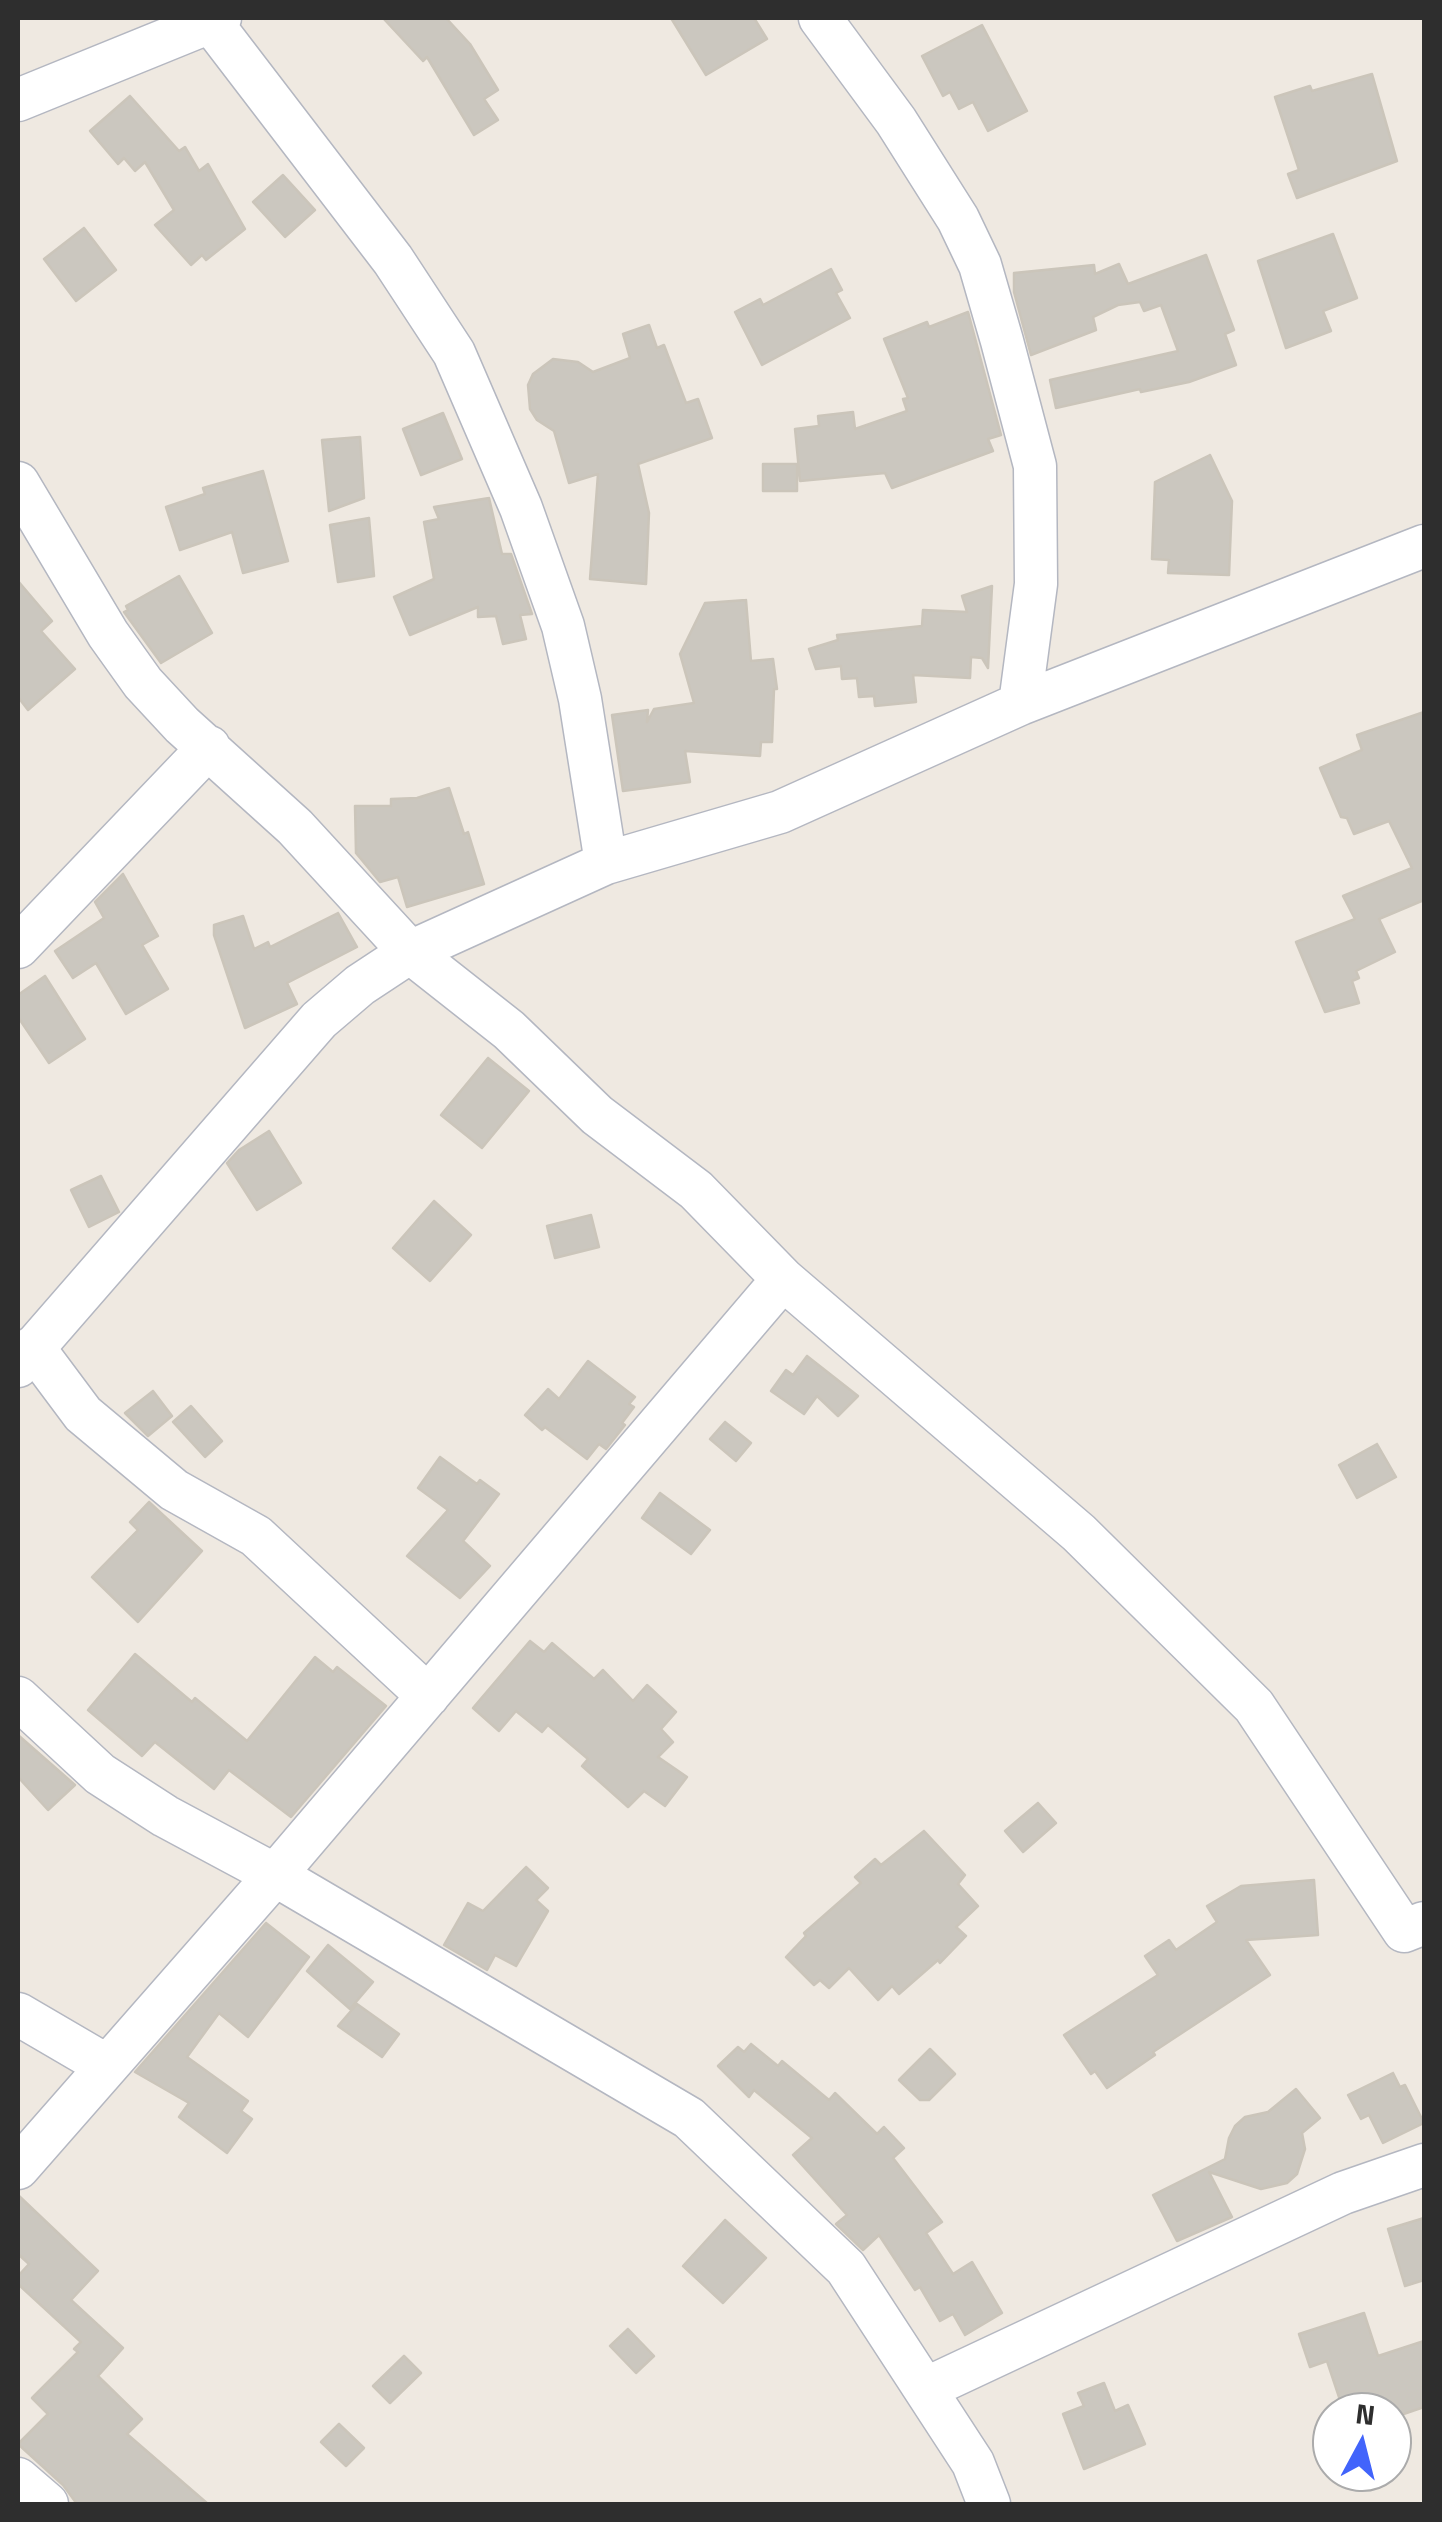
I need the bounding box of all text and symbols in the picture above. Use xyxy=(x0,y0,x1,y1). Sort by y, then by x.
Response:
text: N xyxy=(1353,2391,1378,2436)
north arrow xyxy=(1312,2392,1412,2492)

